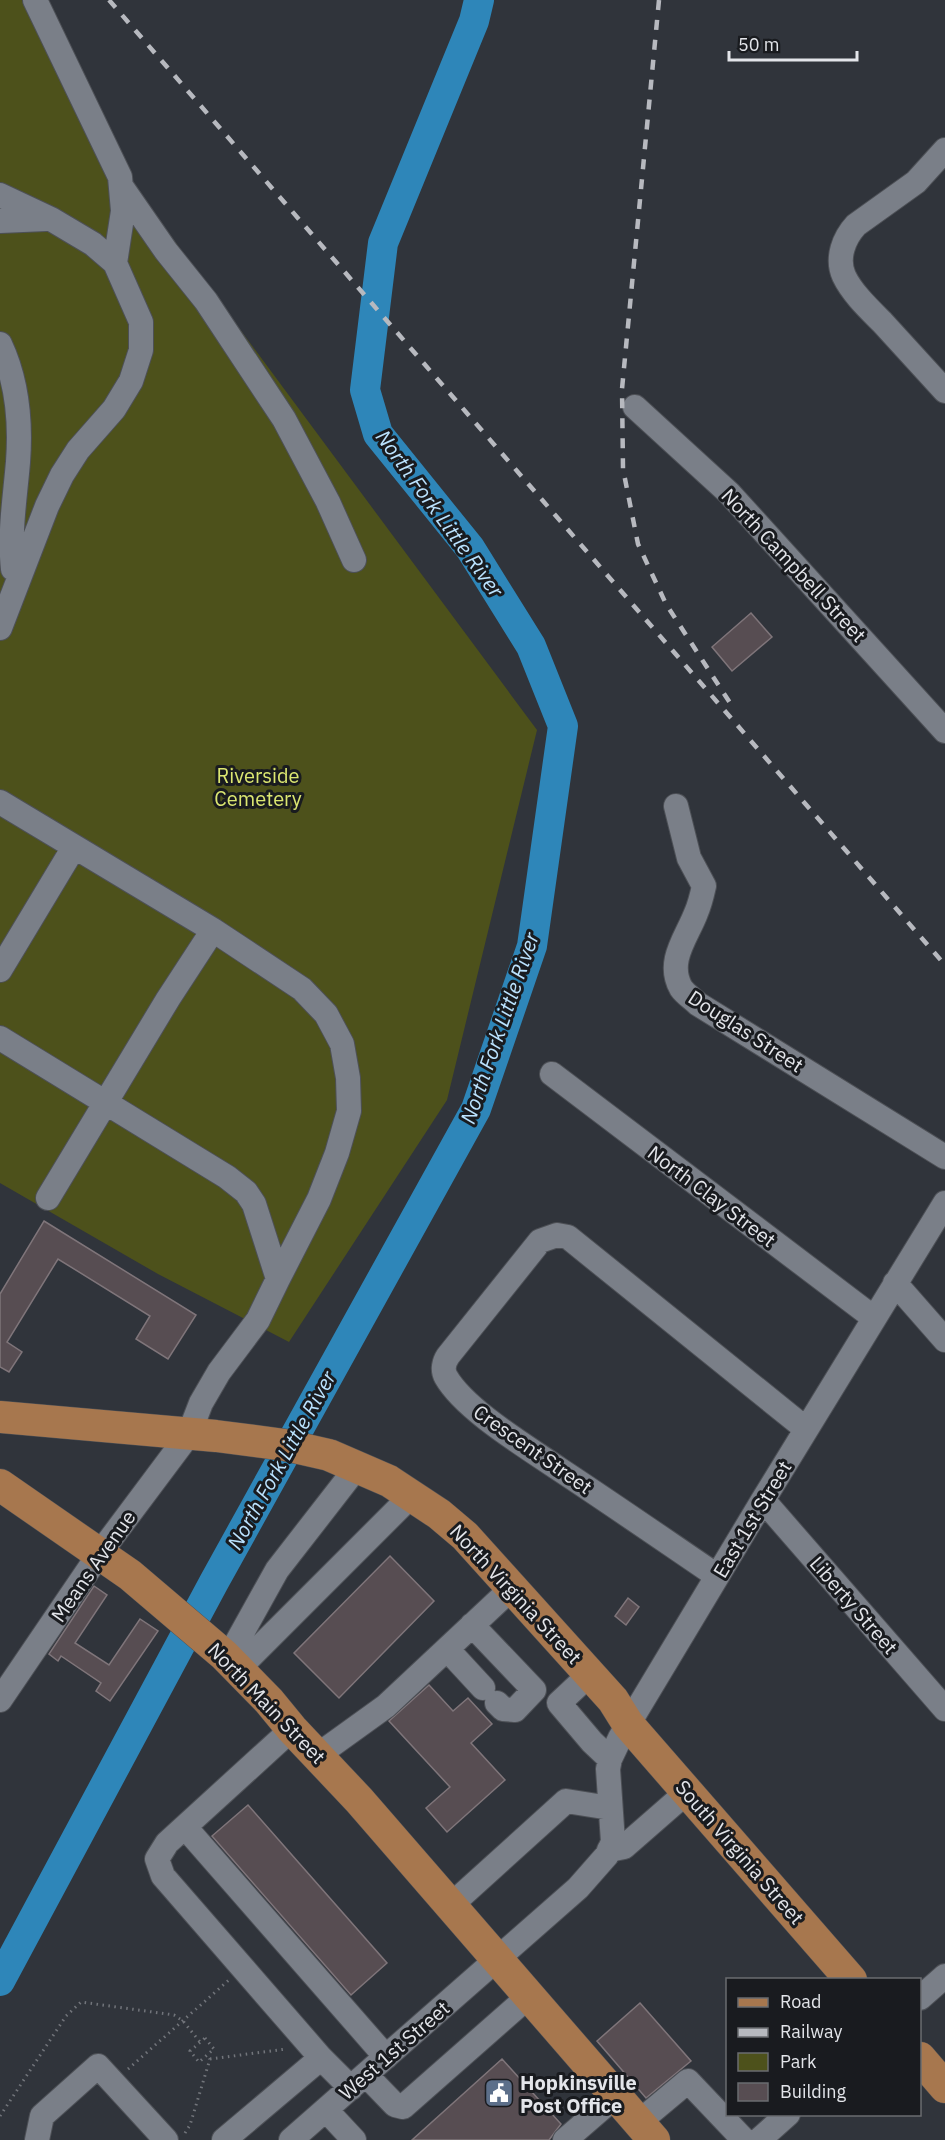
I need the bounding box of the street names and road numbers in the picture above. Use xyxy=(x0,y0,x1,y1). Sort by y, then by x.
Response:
street label: North Campbell Street xyxy=(716,482,872,648)
street label: Douglas Street xyxy=(683,984,809,1078)
street label: North Clay Street xyxy=(642,1139,782,1253)
street label: Crescent Street xyxy=(468,1398,598,1500)
street label: East 1st Street xyxy=(706,1456,798,1582)
street label: Means Avenue xyxy=(45,1505,141,1627)
street label: North Virginia Street xyxy=(444,1518,588,1670)
street label: Liberty Street xyxy=(804,1550,904,1660)
street label: North Main Street xyxy=(202,1637,332,1769)
street label: South Virginia Street xyxy=(670,1774,810,1930)
street label: West 1st Street xyxy=(333,1995,455,2105)

